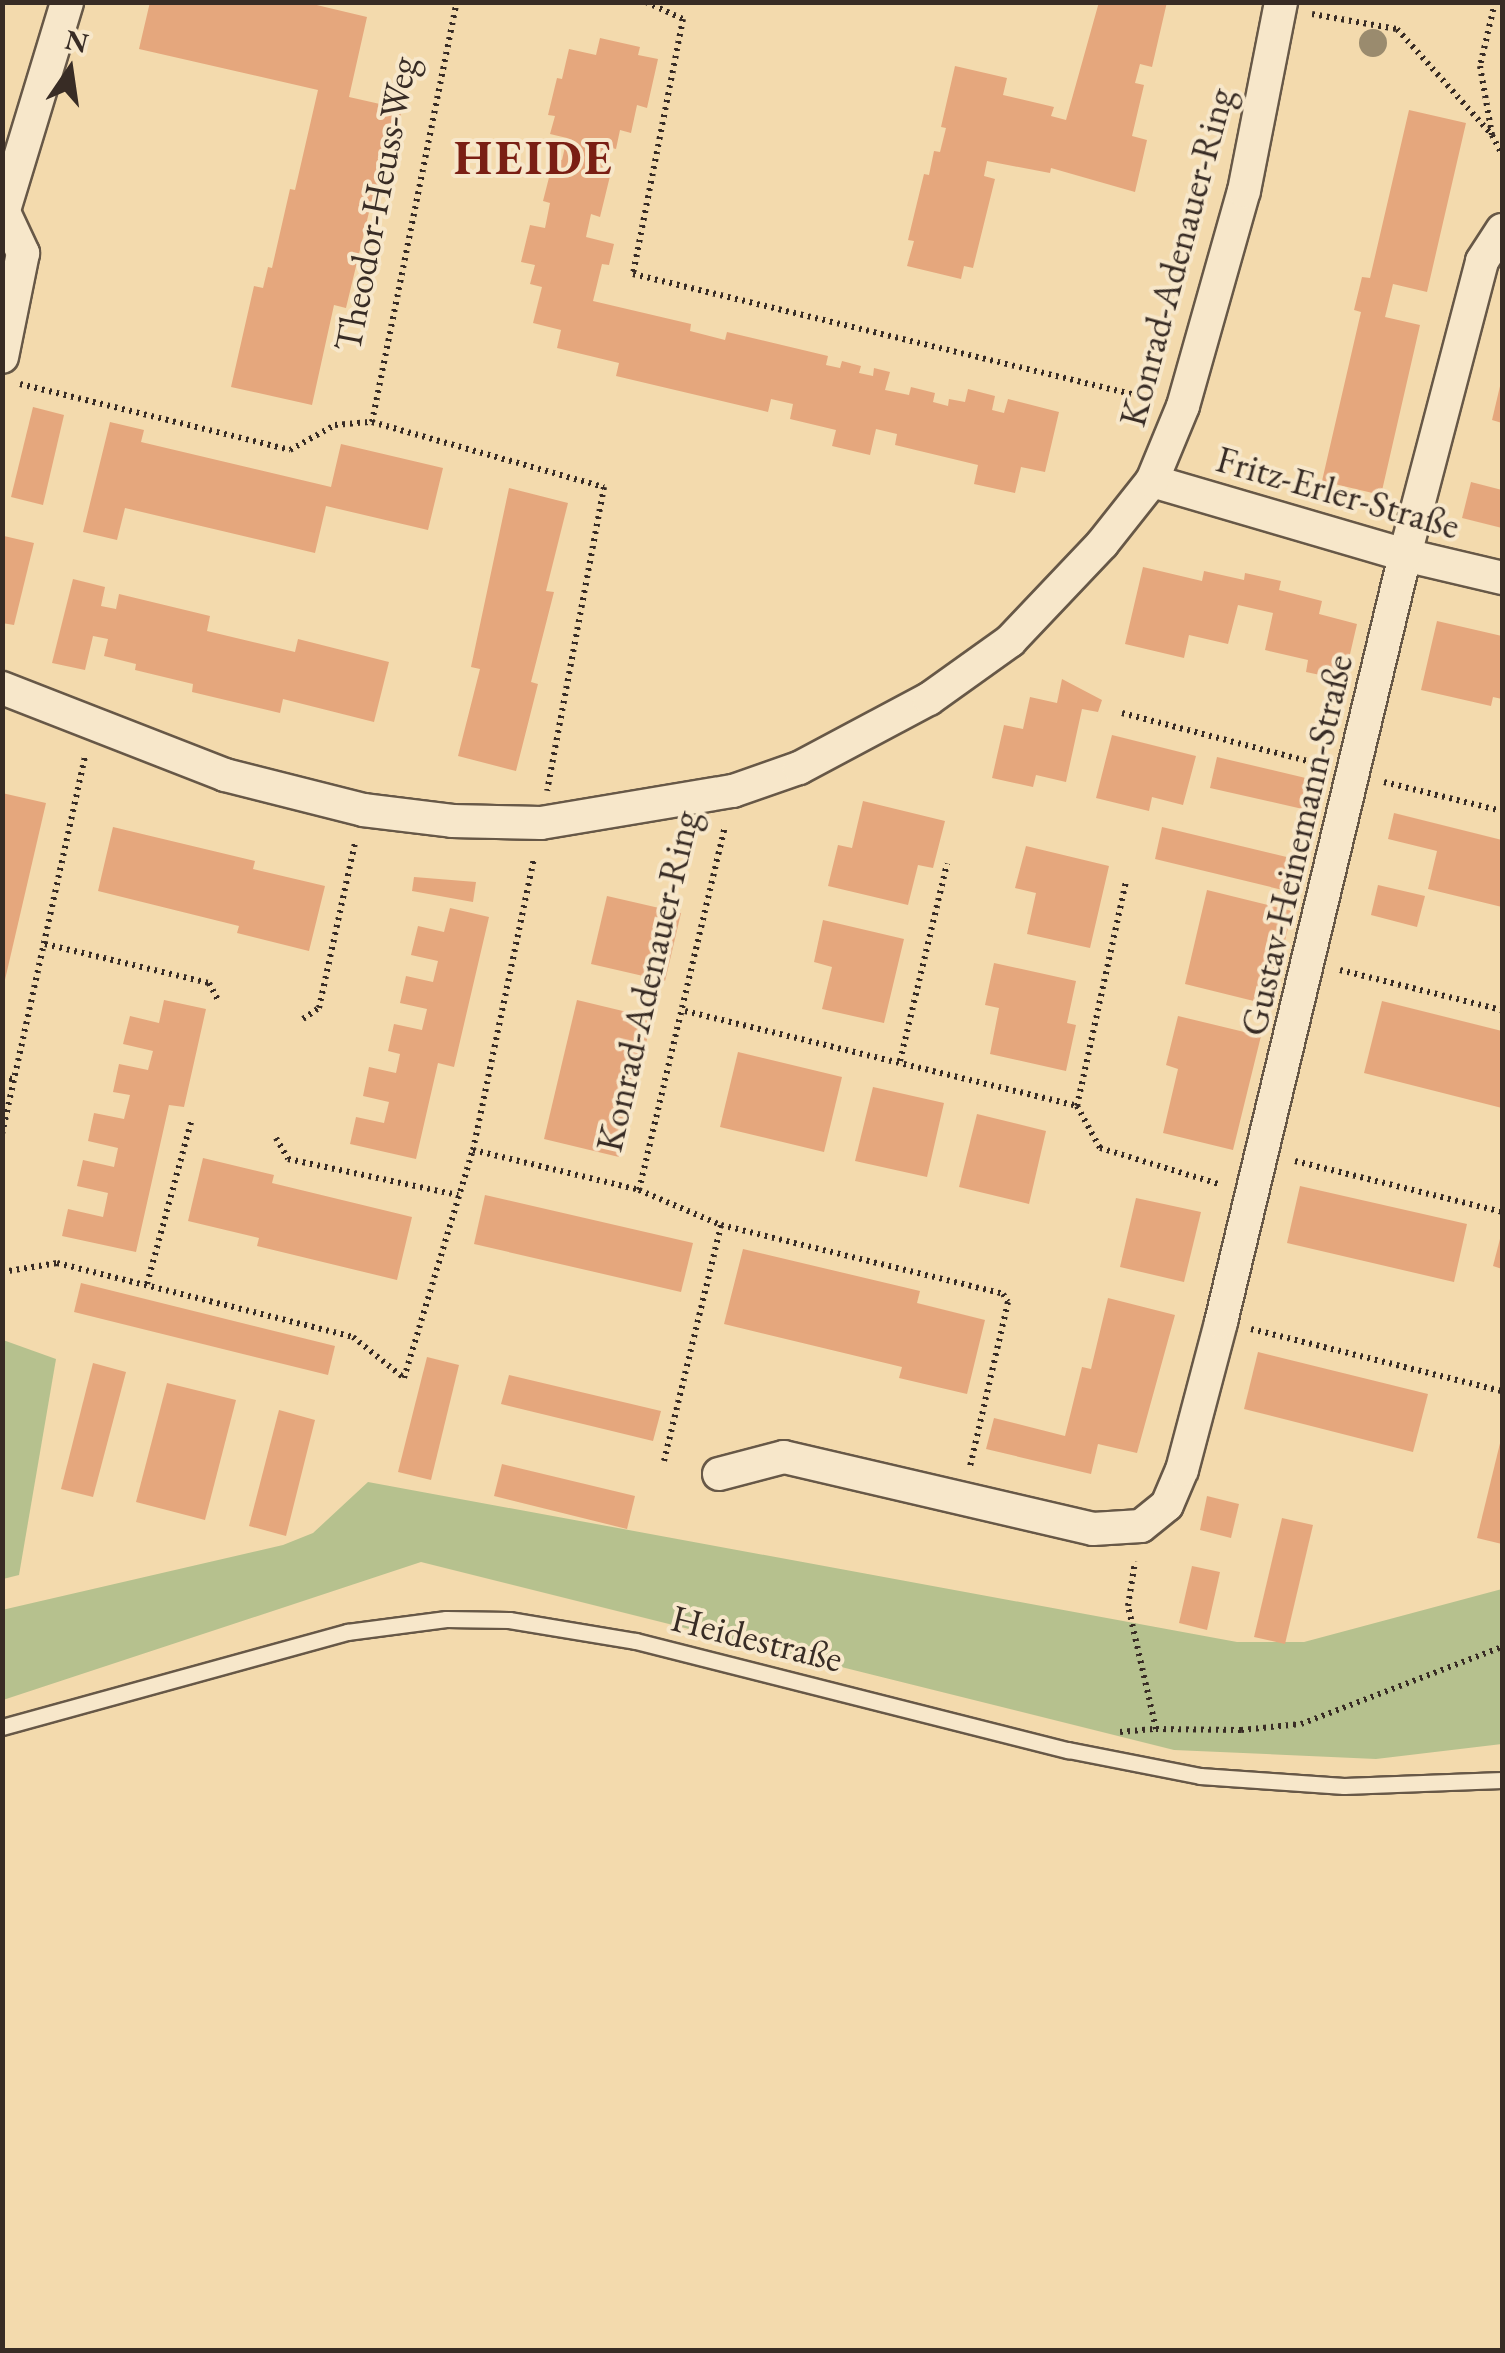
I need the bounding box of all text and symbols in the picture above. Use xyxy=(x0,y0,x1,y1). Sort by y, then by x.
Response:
north arrow xyxy=(20,20,120,120)
text: N xyxy=(62,21,92,61)
street label: Theodor-Heuss-Weg xyxy=(324,53,426,355)
street label: Konrad-Adenauer-Ring xyxy=(1109,83,1243,431)
district label: HEIDE xyxy=(454,129,614,187)
street label: Fritz-Erler-Straße xyxy=(1211,436,1465,548)
street label: Gustav-Heinemann-Straße xyxy=(1230,650,1362,1040)
street label: Konrad-Adenauer-Ring xyxy=(586,806,708,1156)
street label: Heidestraße xyxy=(667,1595,847,1681)

